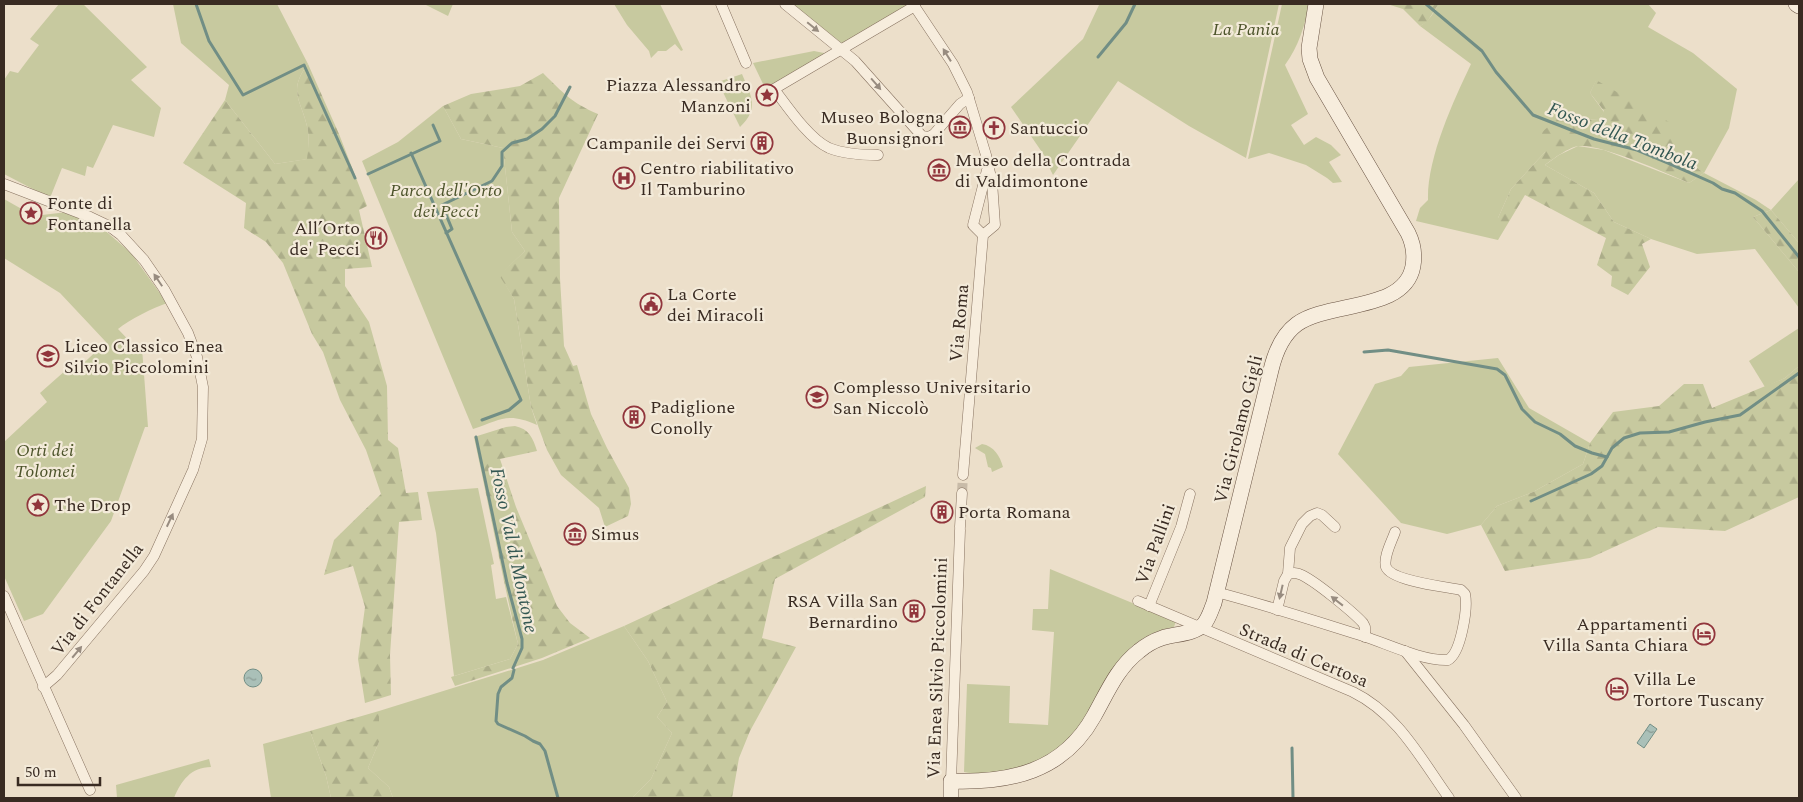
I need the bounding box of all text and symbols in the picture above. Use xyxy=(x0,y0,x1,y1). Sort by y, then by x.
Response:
park label: La Pania xyxy=(1212,16,1280,43)
one-way arrow xyxy=(807,21,820,32)
one-way arrow xyxy=(943,48,952,61)
place label: Piazza Alessandro Manzoni xyxy=(606,72,751,120)
one-way arrow xyxy=(870,78,882,90)
place icon: Piazza Alessandro Manzoni xyxy=(755,83,779,107)
water label: Fosso della Tombola xyxy=(1543,94,1702,178)
place label: Museo Bologna Buonsignori xyxy=(820,104,944,152)
museum icon: Museo Bologna Buonsignori xyxy=(948,115,972,139)
place label: Santuccio xyxy=(1010,115,1088,142)
church icon: Santuccio xyxy=(982,116,1006,140)
place label: Campanile dei Servi xyxy=(586,130,746,157)
building icon: Campanile dei Servi xyxy=(750,131,774,155)
place label: Museo della Contrada di Valdimontone xyxy=(955,147,1131,195)
place label: Centro riabilitativo Il Tamburino xyxy=(640,155,794,203)
museum icon: Museo della Contrada di Valdimontone xyxy=(927,158,951,182)
hospital icon: Centro riabilitativo Il Tamburino xyxy=(612,166,636,190)
park label: Parco dell'Orto dei Pecci xyxy=(390,177,502,225)
place label: Fonte di Fontanella xyxy=(47,190,132,238)
place icon: Fonte di Fontanella xyxy=(19,201,43,225)
place label: All’Orto de' Pecci xyxy=(290,215,360,263)
restaurant icon: All’Orto de' Pecci xyxy=(364,226,388,250)
one-way arrow xyxy=(153,274,163,287)
place label: La Corte dei Miracoli xyxy=(667,281,764,329)
street label: Via Roma xyxy=(943,283,976,363)
public building icon: La Corte dei Miracoli xyxy=(639,292,663,316)
place label: Liceo Classico Enea Silvio Piccolomini xyxy=(64,333,224,381)
school or university icon: Liceo Classico Enea Silvio Piccolomini xyxy=(36,344,60,368)
street label: Via Girolamo Gigli xyxy=(1207,352,1270,506)
place label: Complesso Universitario San Niccolò xyxy=(833,374,1031,422)
school or university icon: Complesso Universitario San Niccolò xyxy=(805,385,829,409)
place label: Padiglione Conolly xyxy=(650,394,735,442)
building icon: Padiglione Conolly xyxy=(622,405,646,429)
park label: Orti dei Tolomei xyxy=(15,437,75,485)
water label: Fosso Val di Montone xyxy=(482,465,545,636)
place label: The Drop xyxy=(54,492,131,519)
place icon: The Drop xyxy=(26,493,50,517)
place label: Porta Romana xyxy=(958,499,1071,526)
building icon: Porta Romana xyxy=(930,500,954,524)
street label: Via Pallini xyxy=(1128,500,1183,588)
one-way arrow xyxy=(167,513,175,527)
place label: Simus xyxy=(591,521,640,548)
museum icon: Simus xyxy=(563,522,587,546)
street label: Via di Fontanella xyxy=(45,537,150,662)
street label: Via Enea Silvio Piccolomini xyxy=(920,557,955,779)
one-way arrow xyxy=(1277,584,1285,599)
place label: RSA Villa San Bernardino xyxy=(787,588,898,636)
one-way arrow xyxy=(1331,595,1344,606)
building icon: RSA Villa San Bernardino xyxy=(902,599,926,623)
place label: Appartamenti Villa Santa Chiara xyxy=(1542,611,1688,659)
street label: Strada di Certosa xyxy=(1235,616,1373,695)
hotel icon: Appartamenti Villa Santa Chiara xyxy=(1692,622,1716,646)
one-way arrow xyxy=(71,646,82,659)
place label: Villa Le Tortore Tuscany xyxy=(1633,666,1765,714)
hotel icon: Villa Le Tortore Tuscany xyxy=(1605,677,1629,701)
scale bar xyxy=(18,754,100,786)
text: 50 m xyxy=(25,761,57,784)

